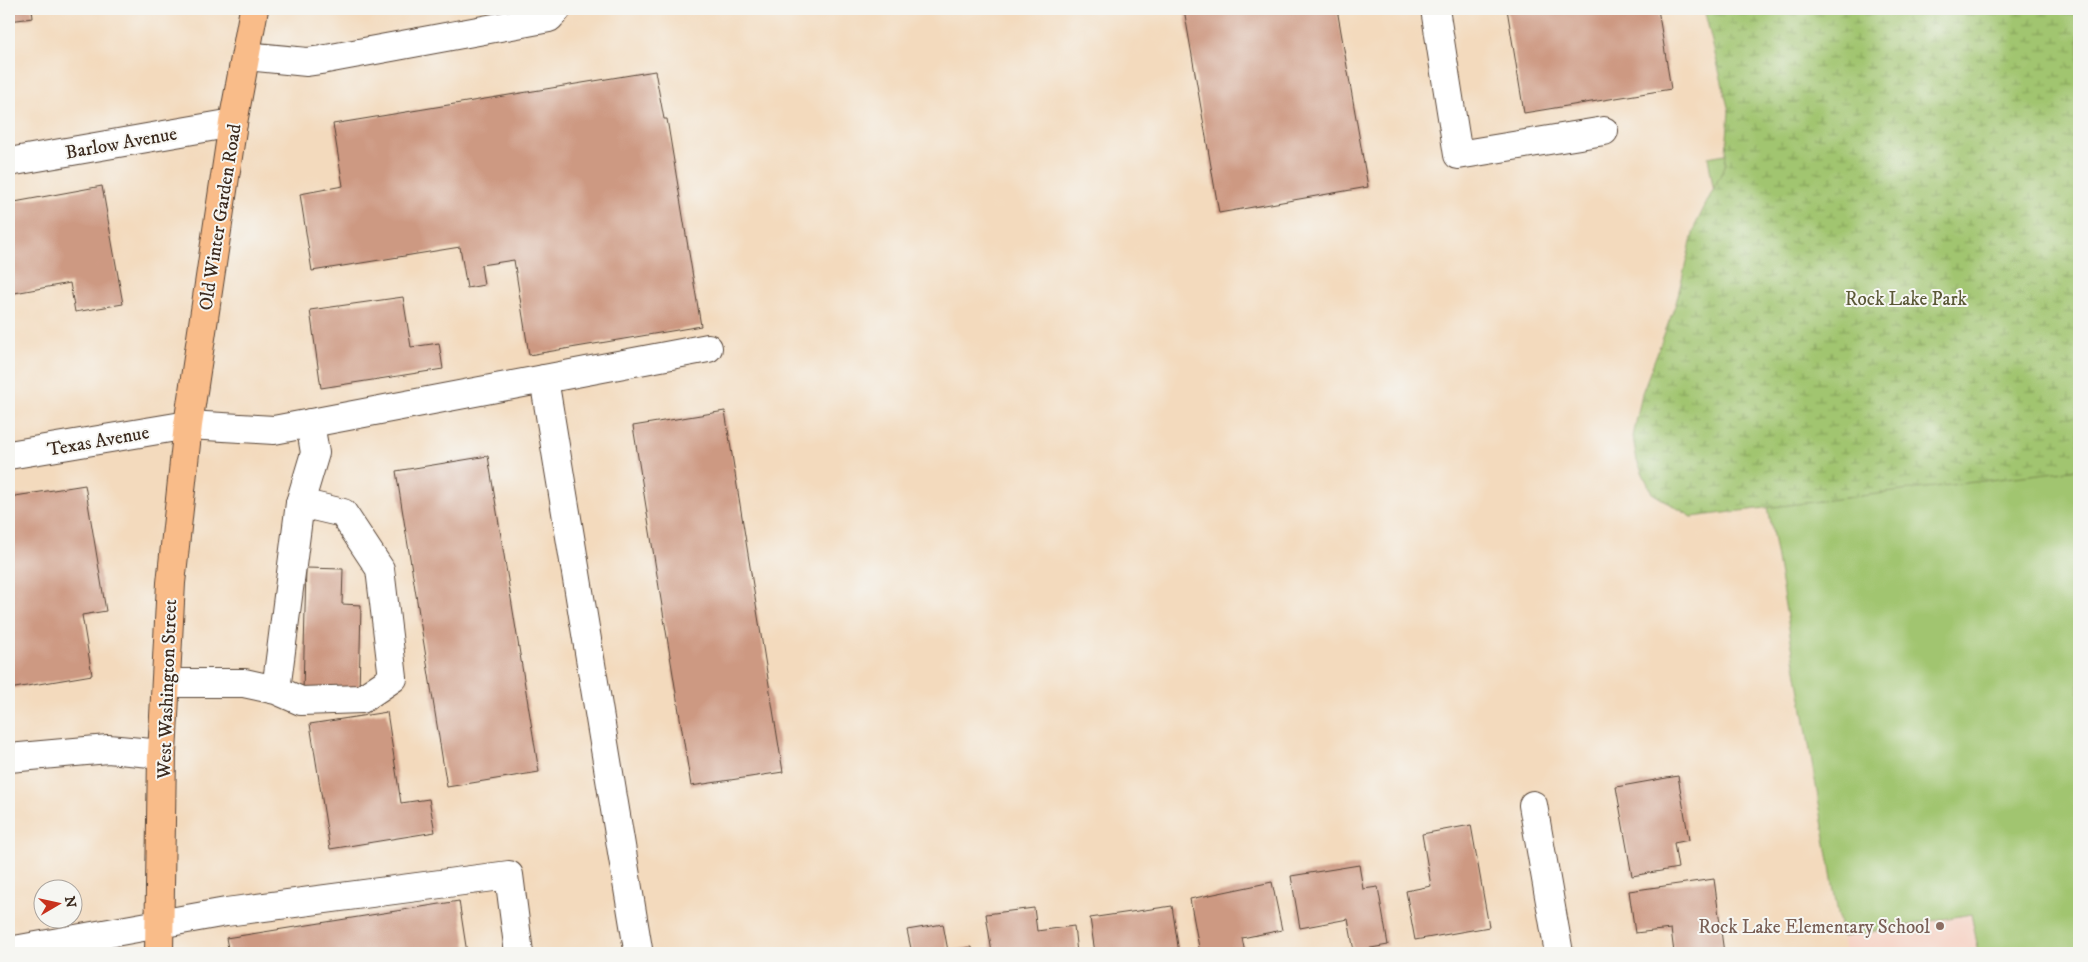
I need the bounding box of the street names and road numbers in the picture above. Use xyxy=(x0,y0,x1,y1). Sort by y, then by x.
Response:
street label: Barlow Avenue xyxy=(64,122,179,165)
street label: Old Winter Garden Road xyxy=(194,122,247,312)
street label: Texas Avenue xyxy=(46,421,151,462)
street label: West Washington Street xyxy=(153,599,182,780)

